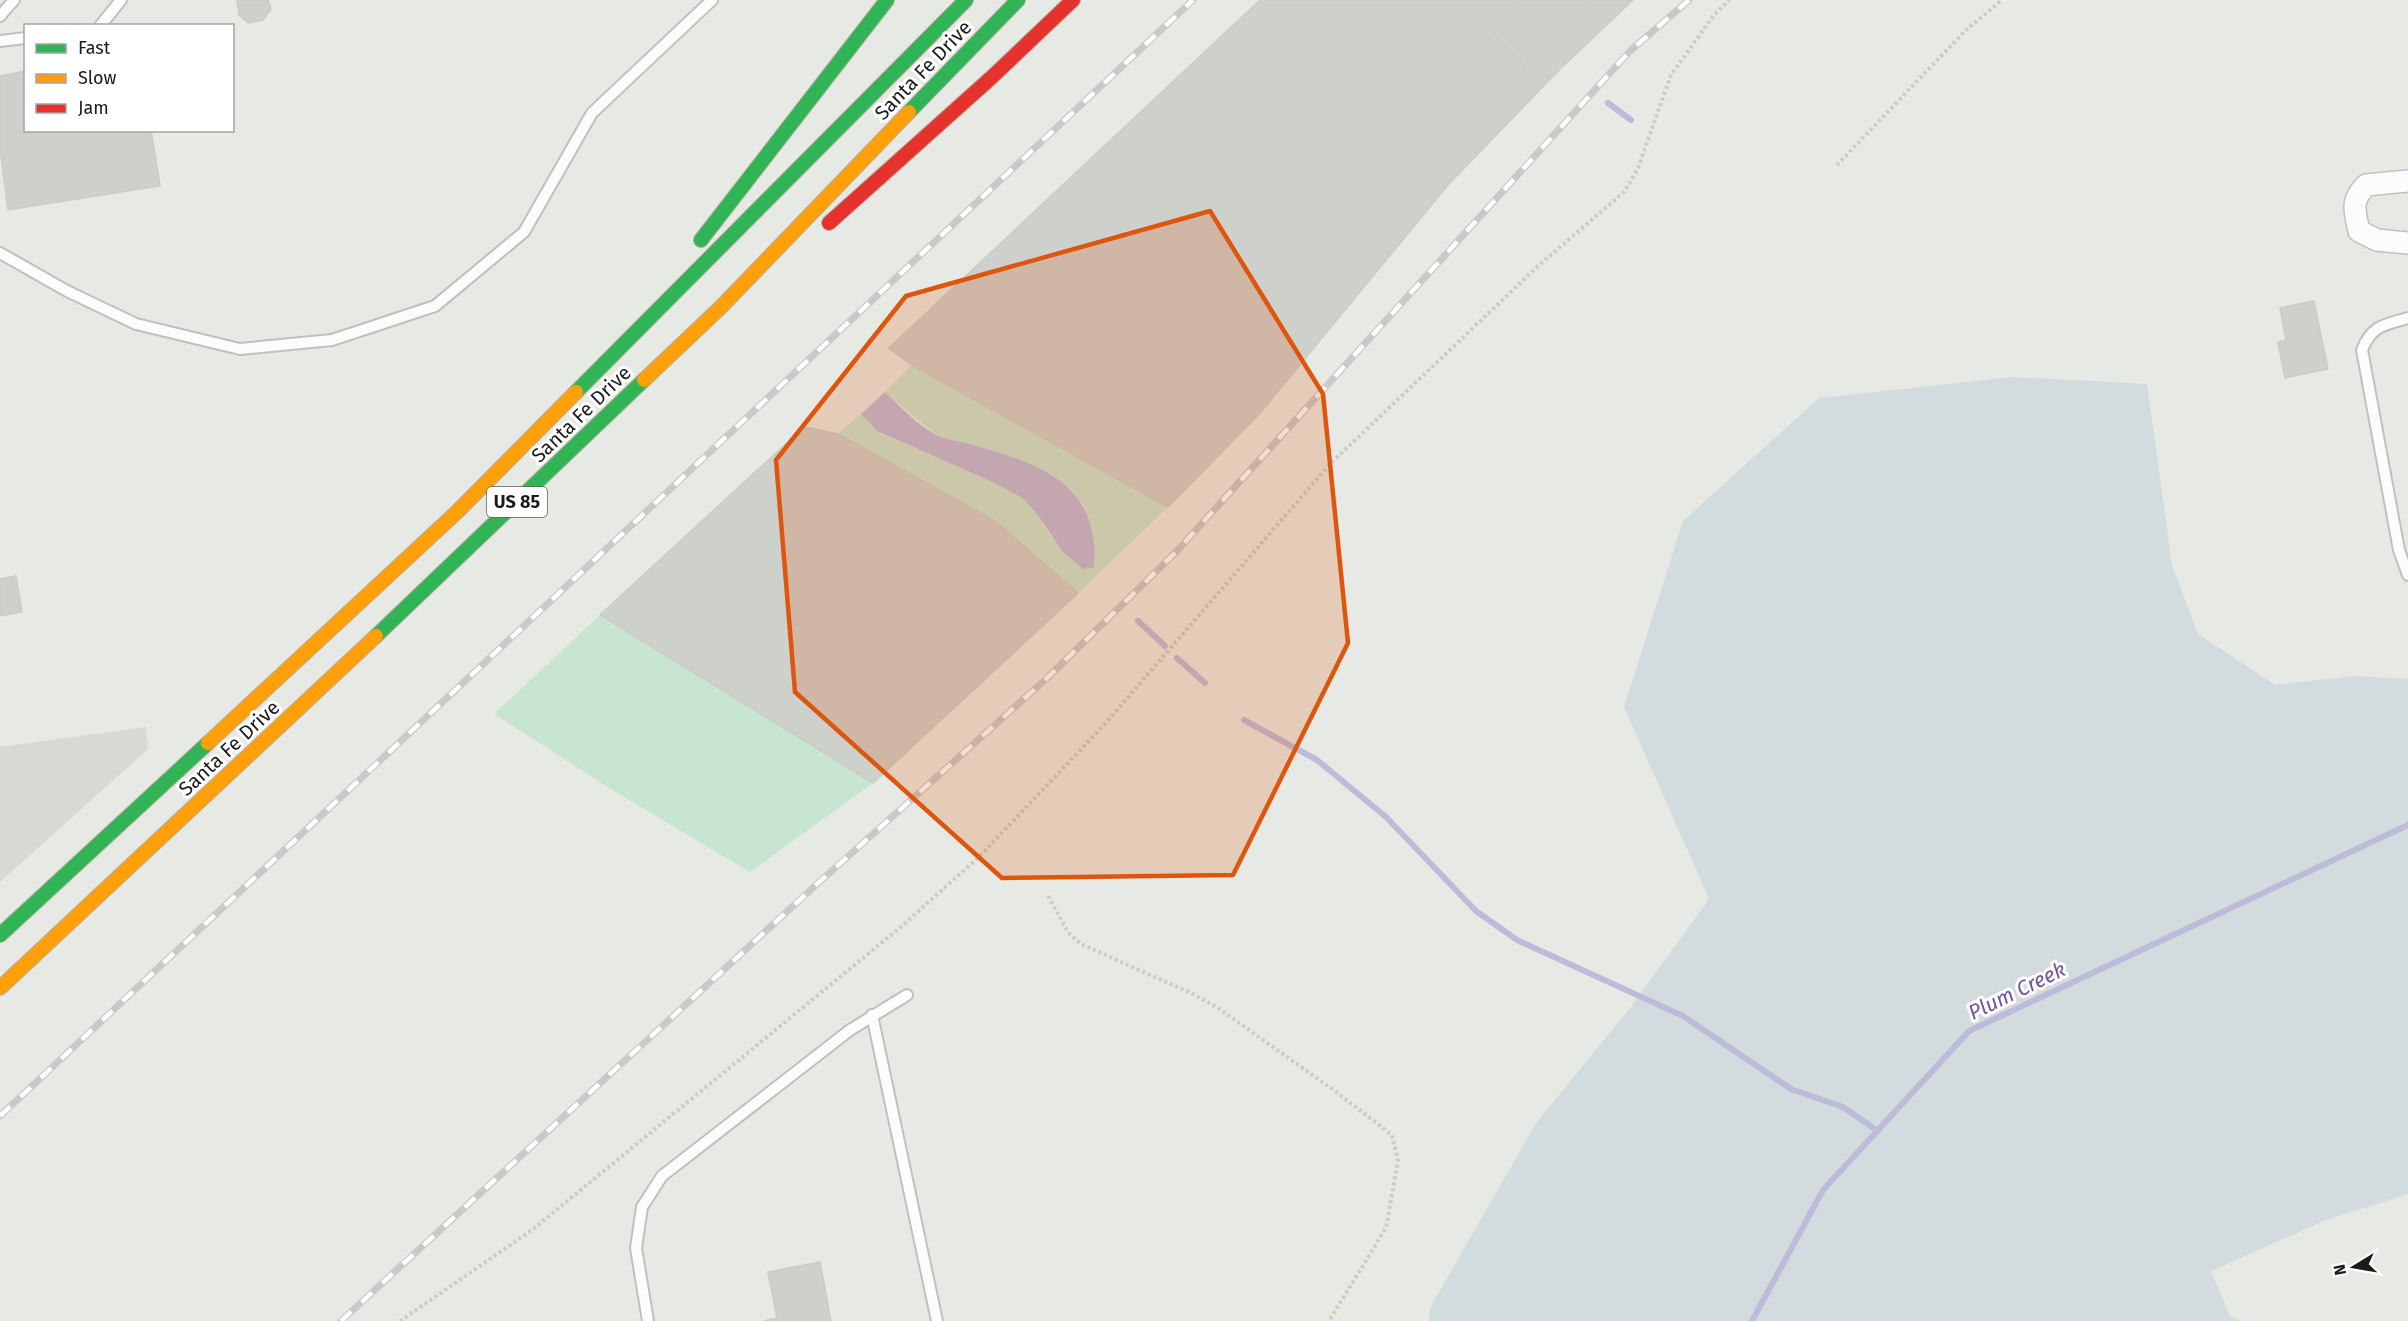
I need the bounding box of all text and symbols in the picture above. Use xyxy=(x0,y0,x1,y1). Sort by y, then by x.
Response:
street label: Santa Fe Drive xyxy=(870,15,976,125)
legend xyxy=(24,24,234,132)
text: Fast xyxy=(78,37,111,59)
text: Slow xyxy=(78,67,117,89)
text: Jam xyxy=(78,97,109,119)
street label: Santa Fe Drive xyxy=(526,361,636,467)
road number: US 85 xyxy=(487,487,547,517)
street label: Santa Fe Drive xyxy=(174,695,284,801)
water label: Plum Creek xyxy=(1964,956,2070,1026)
north arrow xyxy=(2324,1237,2384,1297)
text: N xyxy=(2329,1263,2350,1277)

